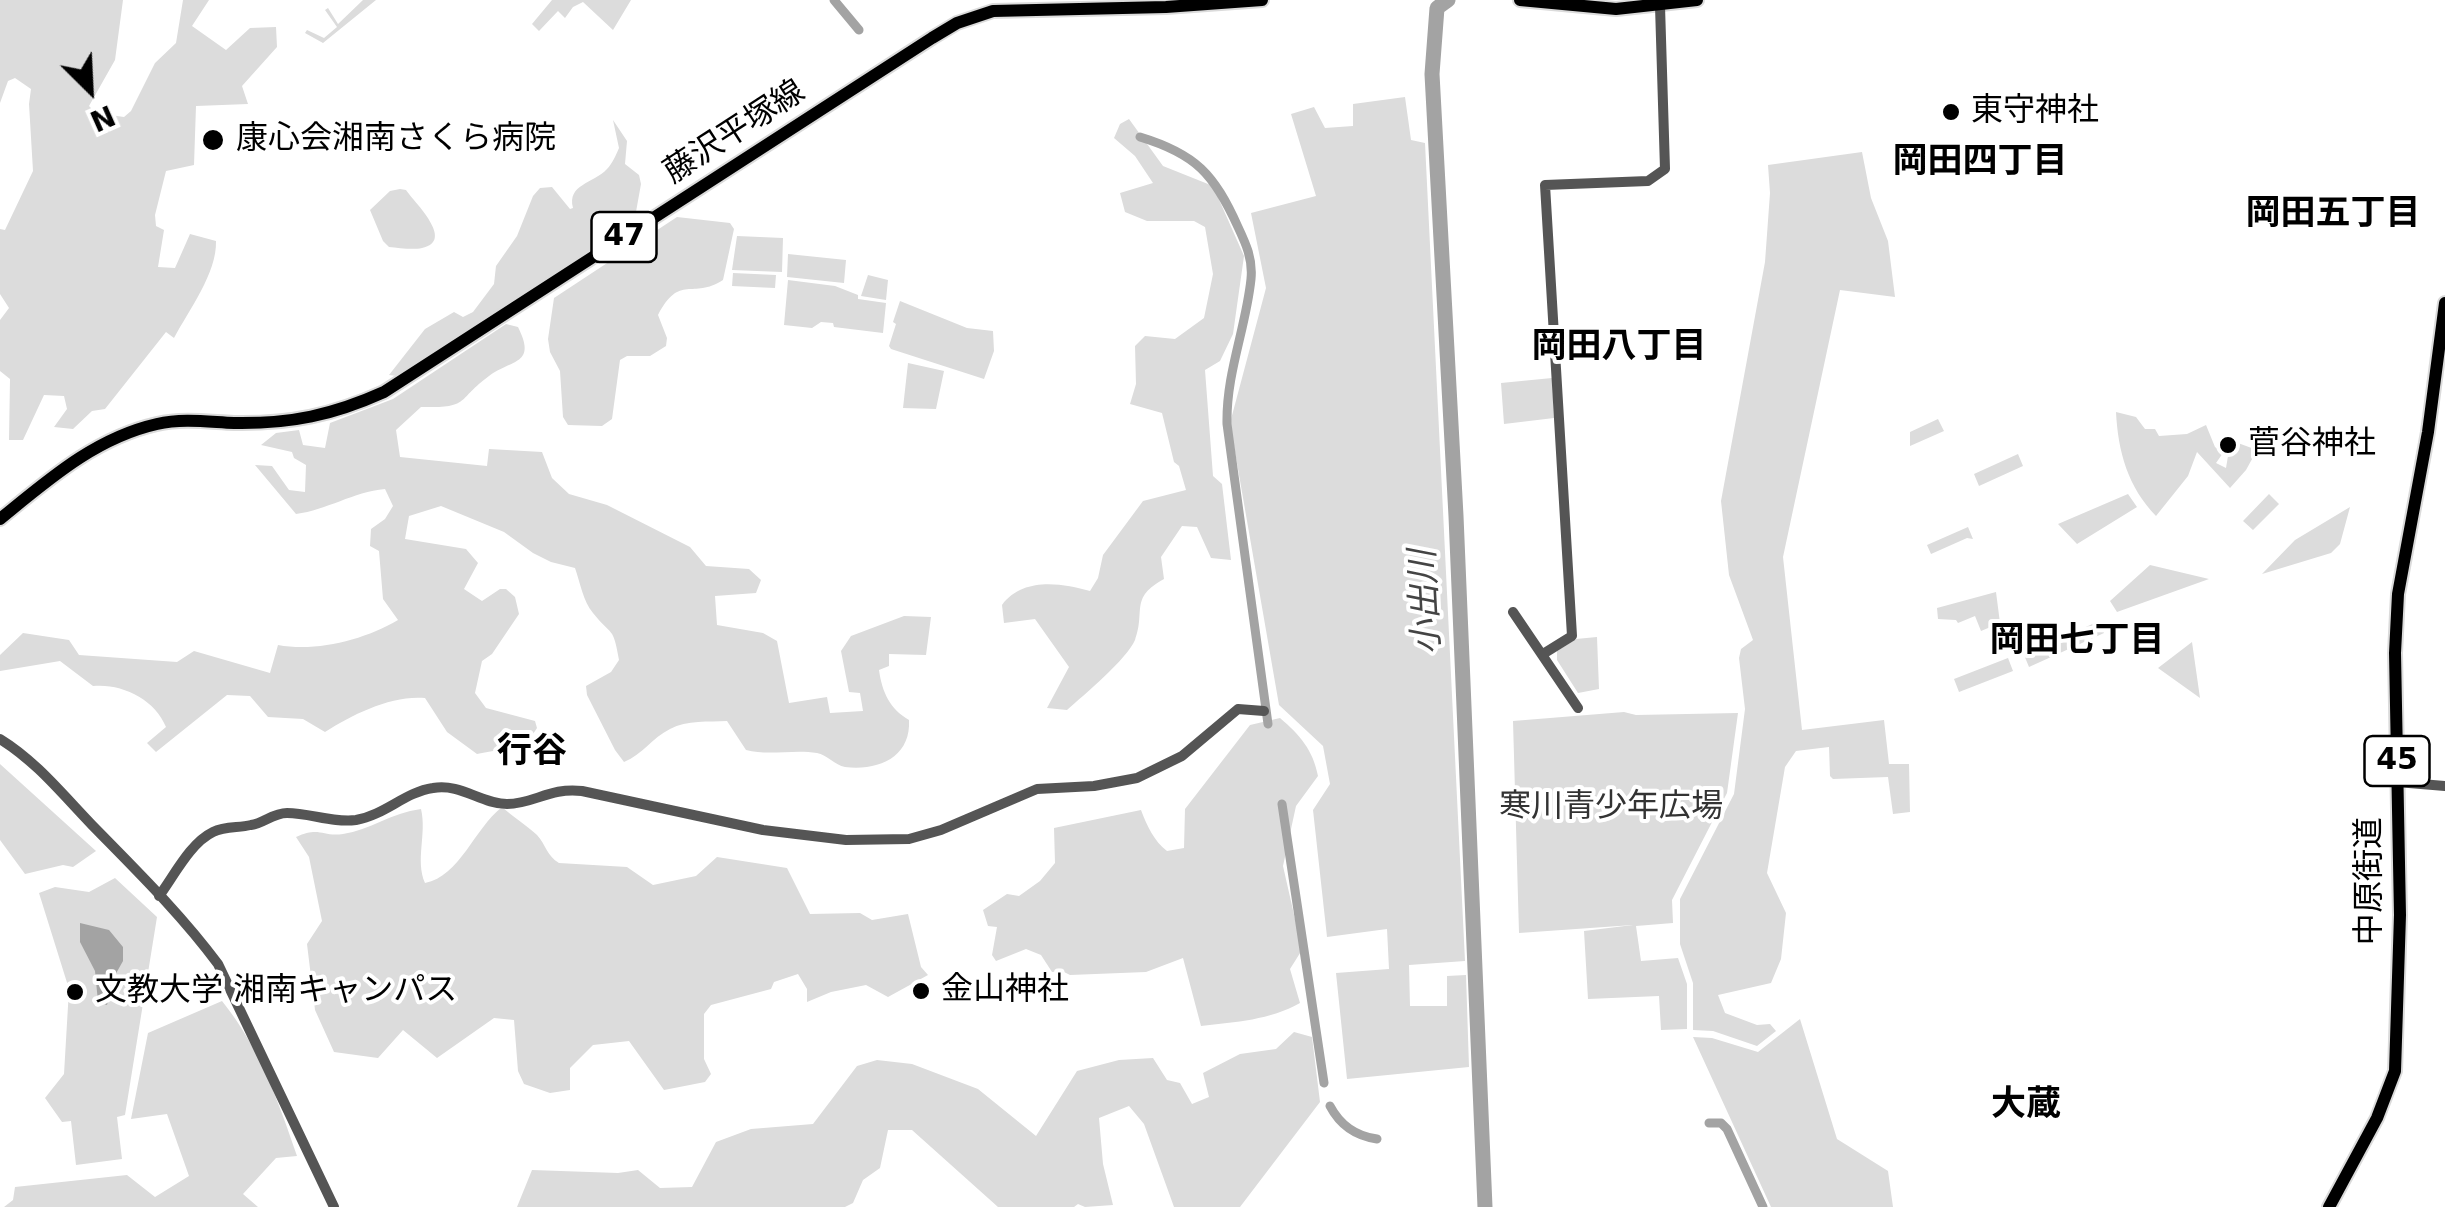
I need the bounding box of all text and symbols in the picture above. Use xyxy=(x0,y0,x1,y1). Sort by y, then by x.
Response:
north arrow xyxy=(40,40,140,140)
street label: 藤沢平塚線 xyxy=(657,73,813,193)
place label: 東守神社 xyxy=(1971,93,2099,131)
text: N xyxy=(85,98,120,138)
marker: 東守神社 xyxy=(1940,101,1962,123)
place label: 康心会湘南さくら病院 xyxy=(236,121,556,159)
marker: 康心会湘南さくら病院 xyxy=(200,127,226,153)
district label: 岡田四丁目 xyxy=(1893,142,2067,184)
district label: 岡田五丁目 xyxy=(2246,194,2420,236)
road number: 47 xyxy=(592,212,656,262)
district label: 岡田八丁目 xyxy=(1532,327,1706,369)
place label: 菅谷神社 xyxy=(2248,426,2376,464)
marker: 菅谷神社 xyxy=(2217,434,2239,456)
water label: 小出川 xyxy=(1403,548,1451,656)
district label: 岡田七丁目 xyxy=(1990,621,2164,663)
district label: 行谷 xyxy=(497,732,567,774)
road number: 45 xyxy=(2364,736,2430,786)
park label: 寒川青少年広場 xyxy=(1499,789,1723,827)
street label: 中原街道 xyxy=(2352,817,2390,945)
place label: 金山神社 xyxy=(941,972,1069,1010)
place label: 文教大学 湘南キャンパス xyxy=(95,973,457,1011)
marker: 金山神社 xyxy=(910,980,932,1002)
marker: 文教大学 湘南キャンパス xyxy=(64,981,86,1003)
district label: 大蔵 xyxy=(1991,1085,2061,1127)

